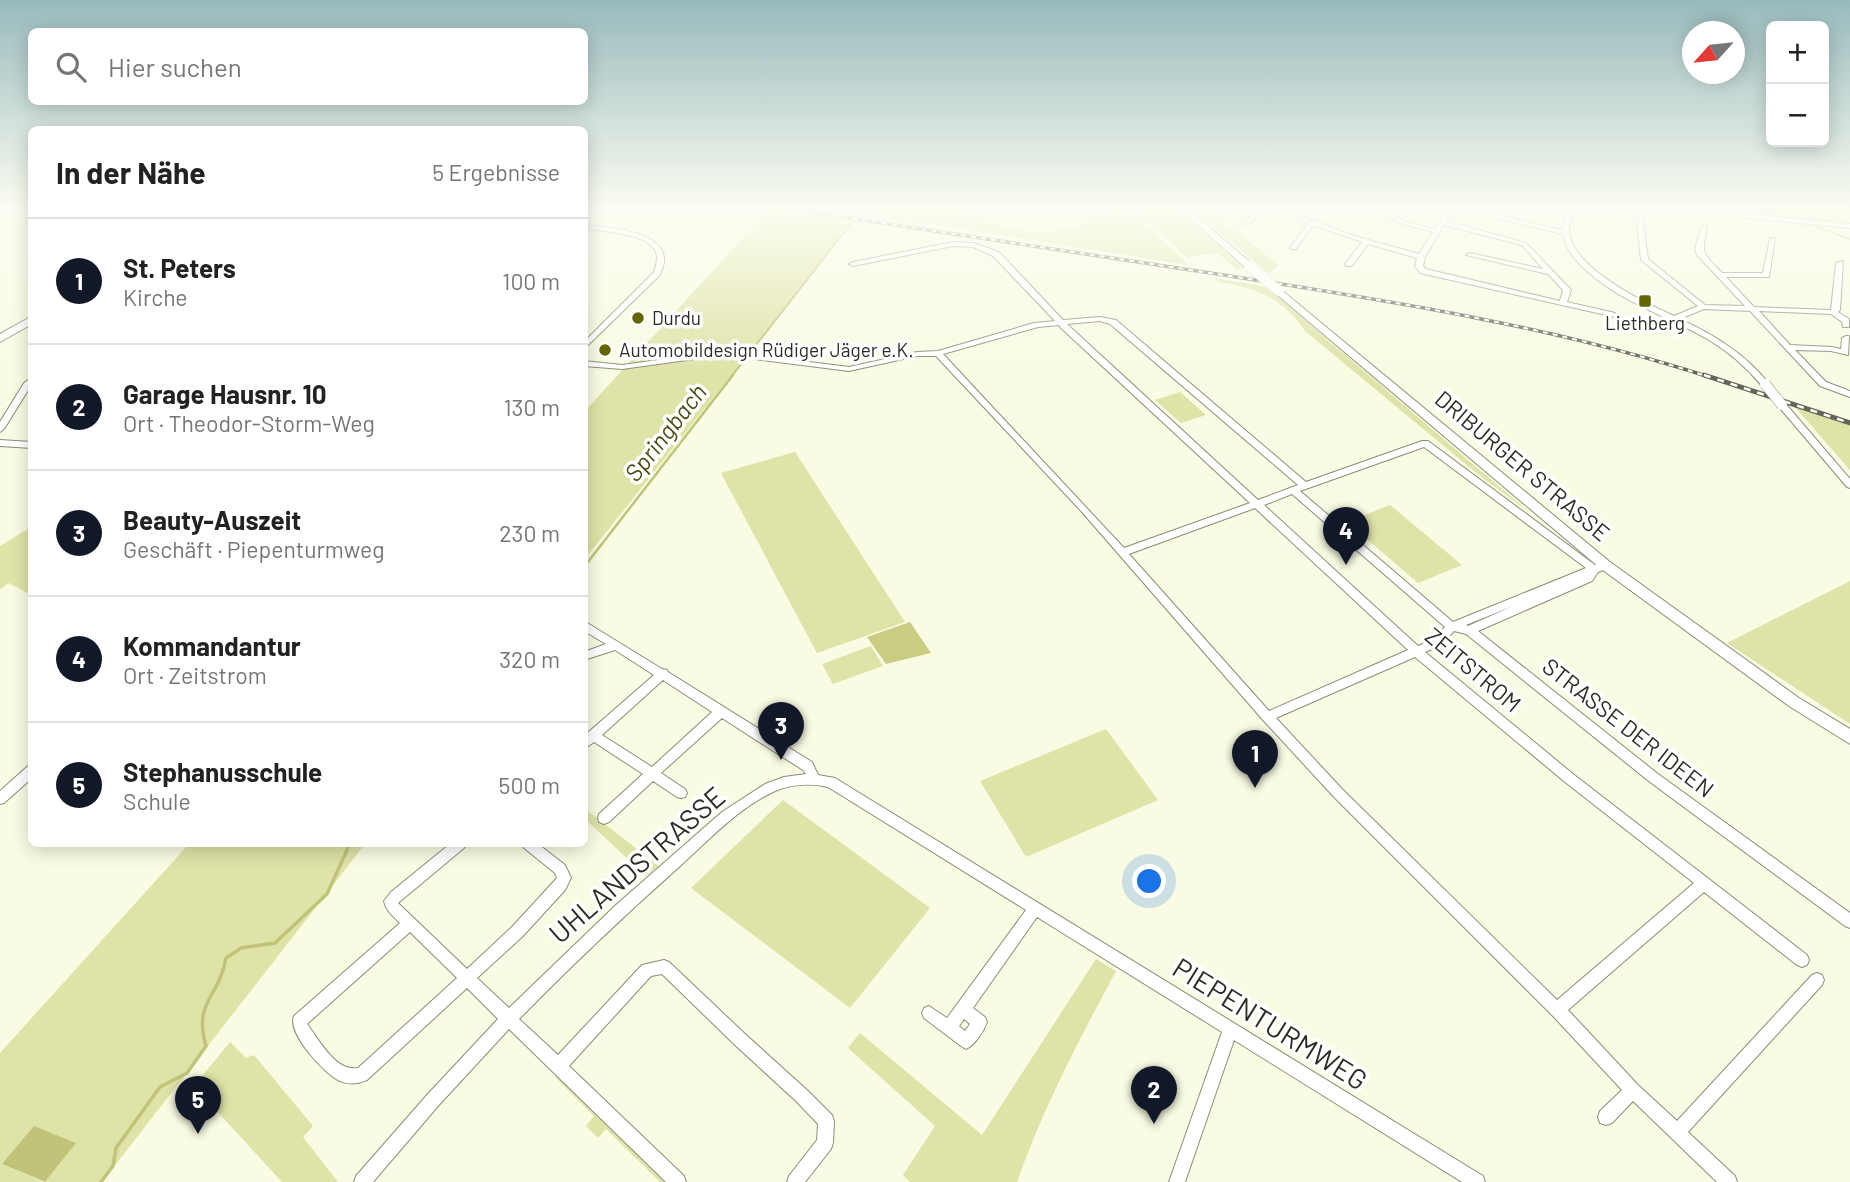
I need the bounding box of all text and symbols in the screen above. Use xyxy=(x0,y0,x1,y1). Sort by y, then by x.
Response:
north arrow xyxy=(1682,21,1745,84)
map controls xyxy=(1766,21,1829,147)
button: + xyxy=(1766,21,1829,84)
search box xyxy=(28,28,588,105)
icon: search xyxy=(52,48,90,86)
text: Hier suchen xyxy=(108,51,242,82)
button: − xyxy=(1766,84,1829,147)
text: In der Nähe xyxy=(56,154,206,190)
text: 5 Ergebnisse xyxy=(432,158,560,186)
text: St. Peters xyxy=(123,252,236,283)
text: 1 xyxy=(75,267,83,295)
text: 100 m xyxy=(502,267,560,295)
text: Kirche xyxy=(123,283,188,311)
marker: Liethberg xyxy=(1637,293,1653,309)
place label: Durdu xyxy=(652,306,701,329)
marker: Durdu xyxy=(630,310,646,326)
place label: Liethberg xyxy=(1605,311,1685,334)
place label: Automobildesign Rüdiger Jäger e.K. xyxy=(619,338,913,361)
marker: Automobildesign Rüdiger Jäger e.K. xyxy=(597,342,613,358)
water label: Springbach xyxy=(618,377,712,487)
text: Garage Hausnr. 10 xyxy=(123,378,327,409)
street label: DRIBURGER STRASSE xyxy=(1430,384,1616,546)
text: 2 xyxy=(73,393,85,421)
text: 130 m xyxy=(503,393,560,421)
text: Ort · Theodor-Storm-Weg xyxy=(123,409,375,437)
text: Beauty-Auszeit xyxy=(123,504,301,535)
pin: 4 xyxy=(1323,507,1369,565)
text: 3 xyxy=(73,519,85,547)
text: 230 m xyxy=(499,519,560,547)
text: Geschäft · Piepenturmweg xyxy=(123,535,384,563)
street label: ZEITSTROM xyxy=(1420,621,1527,717)
text: Kommandantur xyxy=(123,630,301,661)
text: 4 xyxy=(72,645,86,673)
text: 320 m xyxy=(499,645,560,673)
street label: STRASSE DER IDEEN xyxy=(1537,652,1720,803)
text: Ort · Zeitstrom xyxy=(123,661,267,689)
pin: 3 xyxy=(758,702,804,760)
pin: 1 xyxy=(1232,730,1278,788)
text: Stephanusschule xyxy=(123,756,322,787)
text: 5 xyxy=(73,771,85,799)
text: 500 m xyxy=(499,771,560,799)
street label: UHLANDSTRASSE xyxy=(541,779,731,950)
text: Schule xyxy=(123,787,191,815)
your location xyxy=(1132,864,1166,898)
street label: PIEPENTURMWEG xyxy=(1167,950,1374,1097)
pin: 2 xyxy=(1131,1066,1177,1124)
pin: 5 xyxy=(175,1076,221,1134)

